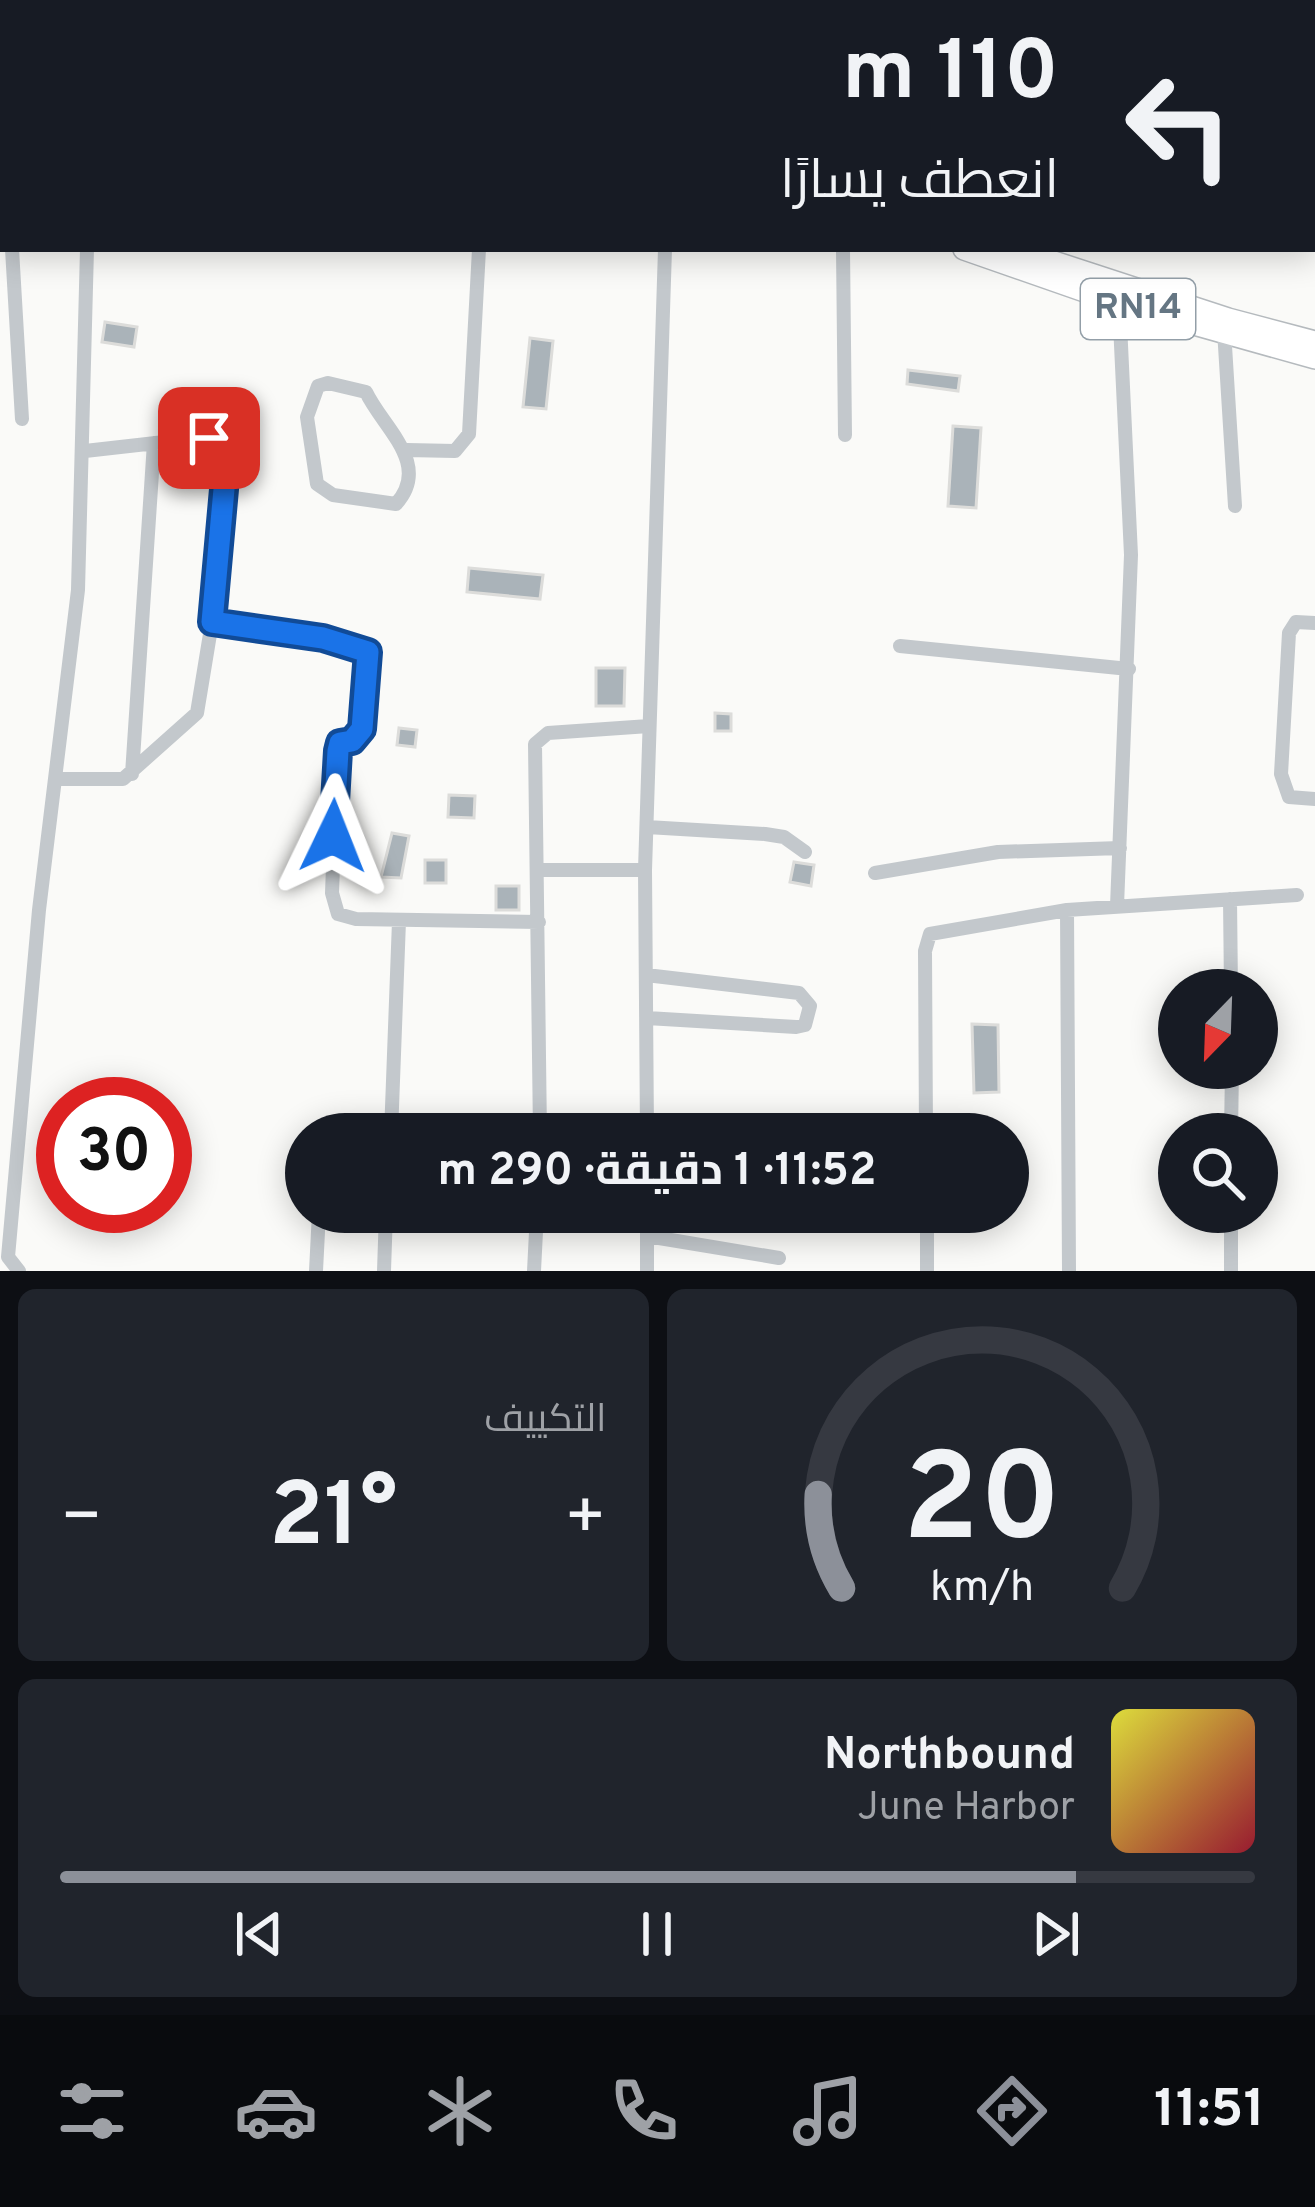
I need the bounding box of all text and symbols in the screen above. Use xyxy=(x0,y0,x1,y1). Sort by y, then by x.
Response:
text: 110 m xyxy=(842,23,1059,129)
icon: left xyxy=(1101,48,1257,204)
text: انعطف يسارًا xyxy=(780,149,1059,218)
road number: RN14 xyxy=(1081,279,1195,339)
pin xyxy=(158,387,260,489)
icon: arrive xyxy=(176,405,242,471)
position arrow xyxy=(270,773,396,899)
north arrow xyxy=(1158,969,1278,1089)
map controls xyxy=(1158,969,1278,1233)
speed limit sign: 30 xyxy=(36,1077,192,1233)
button: search xyxy=(1158,1113,1278,1233)
text: 11:52 · 1 دقيقة · 290 m xyxy=(437,1144,877,1201)
text: التكييف xyxy=(484,1397,607,1446)
text: 20 xyxy=(903,1427,1061,1585)
text: 21° xyxy=(269,1464,397,1577)
text: − xyxy=(60,1479,103,1562)
text: + xyxy=(564,1479,606,1562)
text: km/h xyxy=(930,1562,1034,1616)
text: Northbound xyxy=(824,1728,1075,1785)
text: June Harbor xyxy=(857,1785,1075,1834)
icon: previous xyxy=(226,1901,292,1967)
icon: pause xyxy=(624,1901,690,1967)
icon: next xyxy=(1023,1901,1089,1967)
icon: filters xyxy=(50,2069,134,2153)
icon: car xyxy=(234,2069,318,2153)
icon: climate xyxy=(418,2069,502,2153)
icon: phone xyxy=(602,2069,686,2153)
icon: music xyxy=(786,2069,870,2153)
icon: directions xyxy=(970,2069,1054,2153)
text: 11:51 xyxy=(1154,2077,1265,2146)

